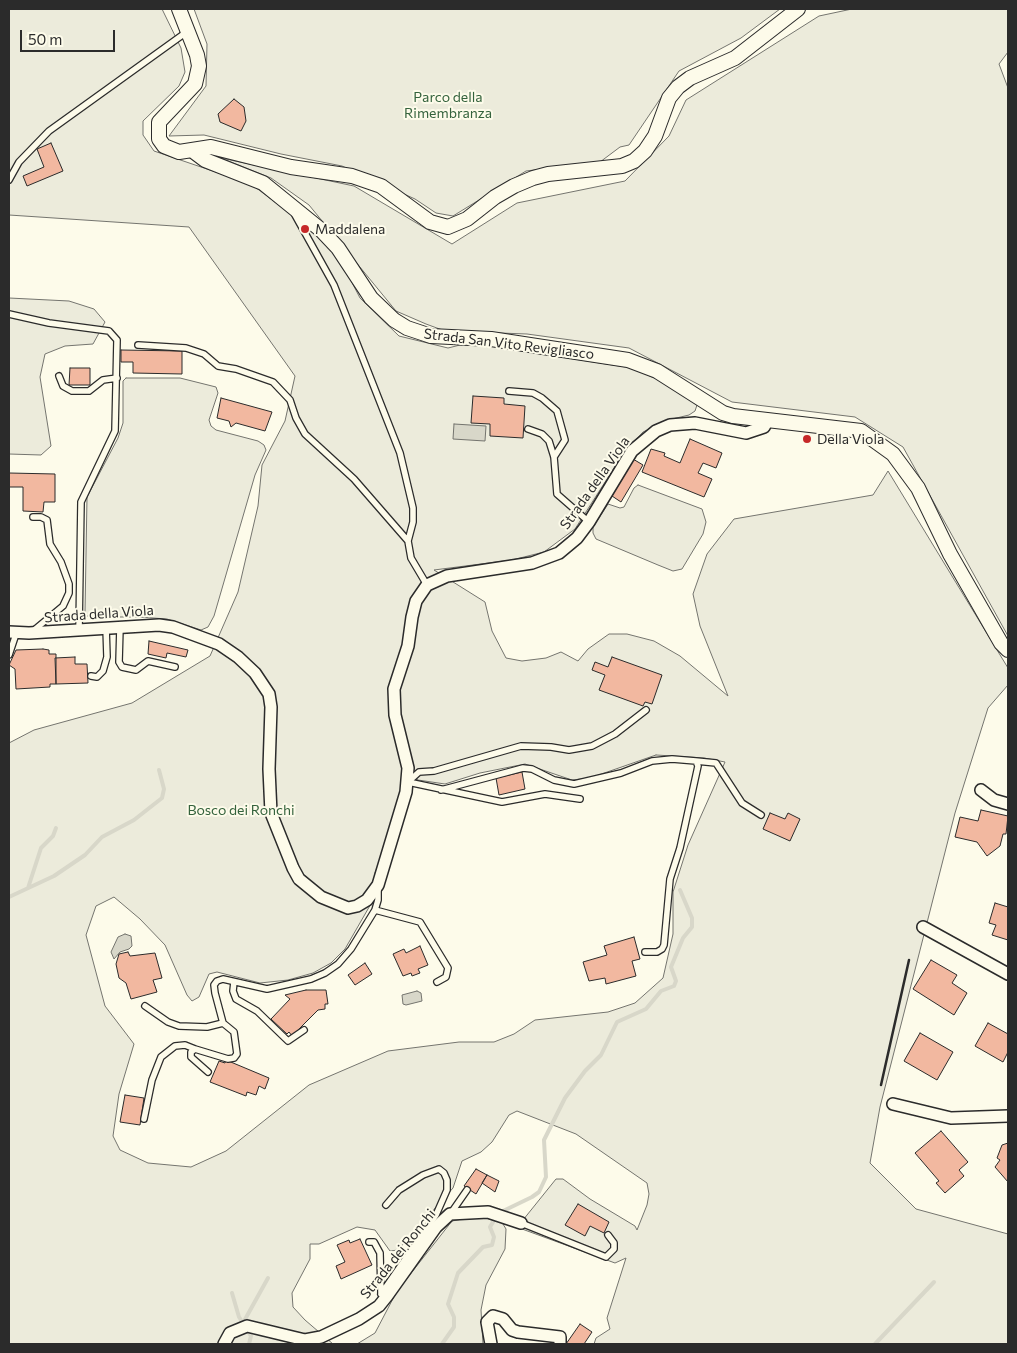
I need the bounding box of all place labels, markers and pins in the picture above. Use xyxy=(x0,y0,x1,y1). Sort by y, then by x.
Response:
place label: Maddalena xyxy=(315,221,385,237)
marker: Maddalena xyxy=(299,223,311,235)
place label: Della Viola xyxy=(817,431,884,447)
marker: Della Viola xyxy=(801,433,813,445)

